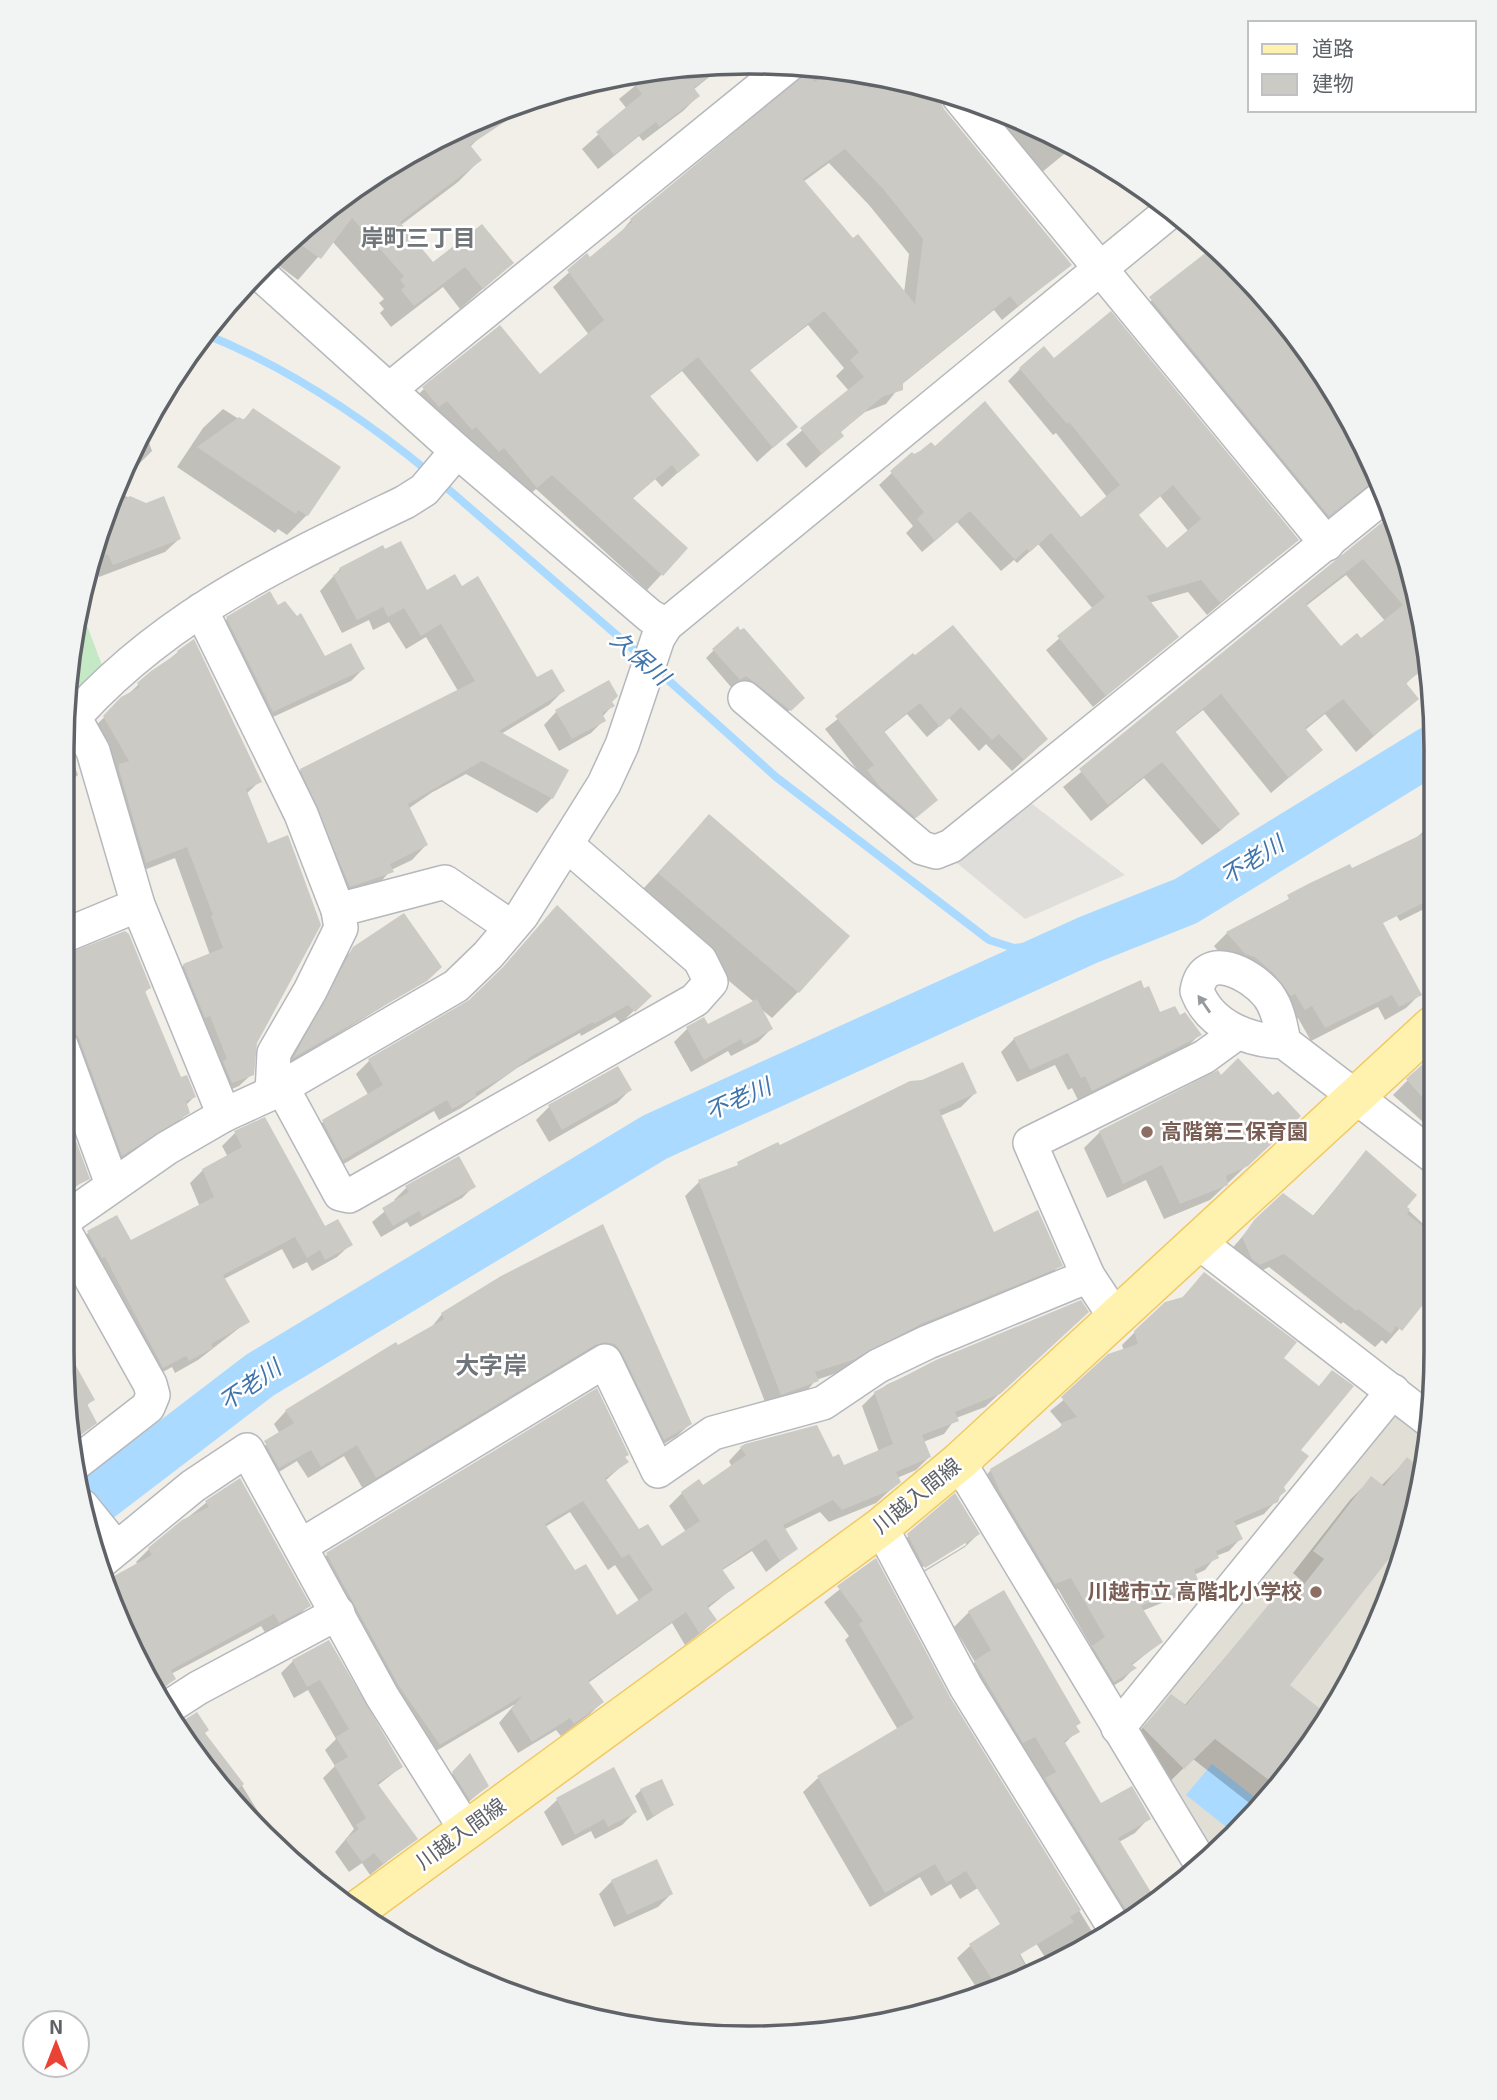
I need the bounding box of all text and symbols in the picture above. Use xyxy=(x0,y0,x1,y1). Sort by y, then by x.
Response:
legend xyxy=(1248,21,1476,112)
text: 道路 xyxy=(1312,35,1354,60)
text: 建物 xyxy=(1312,70,1354,95)
district label: 岸町三丁目 xyxy=(361,223,476,251)
water label: 久保川 xyxy=(605,624,678,692)
water label: 不老川 xyxy=(1215,827,1291,889)
one-way arrow xyxy=(1198,994,1211,1014)
water label: 不老川 xyxy=(700,1070,778,1125)
place label: 高階第三保育園 xyxy=(1161,1118,1308,1143)
marker: 高階第三保育園 xyxy=(1139,1124,1155,1140)
district label: 大字岸 xyxy=(455,1350,527,1379)
water label: 不老川 xyxy=(213,1351,288,1415)
street label: 川越入間線 xyxy=(867,1452,965,1538)
place label: 川越市立 高階北小学校 xyxy=(1087,1578,1302,1603)
marker: 川越市立 高階北小学校 xyxy=(1308,1584,1324,1600)
street label: 川越入間線 xyxy=(410,1792,510,1874)
north arrow xyxy=(21,2009,91,2079)
text: N xyxy=(49,2015,63,2038)

